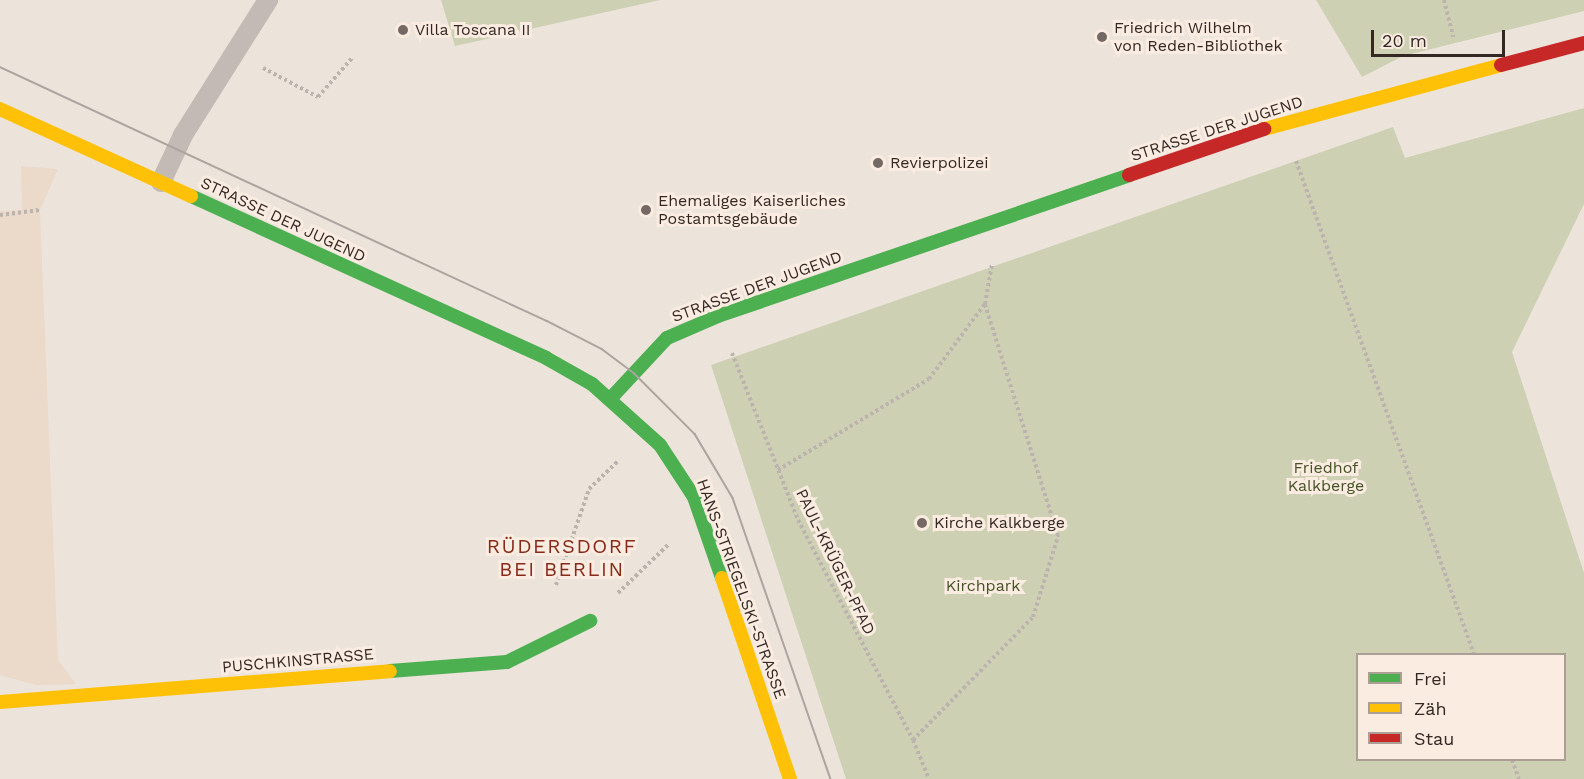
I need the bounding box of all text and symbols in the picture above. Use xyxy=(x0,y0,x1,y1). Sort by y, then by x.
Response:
place label: Friedrich Wilhelm von Reden-Bibliothek xyxy=(1114,18,1282,56)
scale bar xyxy=(1374,18,1508,56)
place label: Villa Toscana II xyxy=(415,20,532,40)
marker: Villa Toscana II xyxy=(396,23,410,37)
marker: Friedrich Wilhelm von Reden-Bibliothek xyxy=(1095,30,1109,44)
text: 20 m xyxy=(1382,30,1427,51)
street label: STRASSE DER JUGEND xyxy=(1128,92,1306,166)
place label: Revierpolizei xyxy=(890,153,988,173)
marker: Revierpolizei xyxy=(871,156,885,170)
street label: STRASSE DER JUGEND xyxy=(197,173,369,267)
place label: Ehemaliges Kaiserliches Postamtsgebäude xyxy=(658,191,846,229)
marker: Ehemaliges Kaiserliches Postamtsgebäude xyxy=(639,203,653,217)
street label: STRASSE DER JUGEND xyxy=(669,247,845,327)
park label: Friedhof Kalkberge xyxy=(1288,458,1364,496)
street label: HANS-STRIEGELSKI-STRASSE xyxy=(692,476,790,702)
street label: PAUL-KRÜGER-PFAD xyxy=(791,486,879,638)
place label: Kirche Kalkberge xyxy=(934,513,1065,533)
marker: Kirche Kalkberge xyxy=(915,516,929,530)
district label: RÜDERSDORF BEI BERLIN xyxy=(487,535,637,582)
park label: Kirchpark xyxy=(946,576,1020,596)
street label: PUSCHKINSTRASSE xyxy=(221,645,375,677)
legend xyxy=(1356,653,1566,761)
text: Frei xyxy=(1414,668,1446,689)
text: Zäh xyxy=(1414,698,1447,719)
text: Stau xyxy=(1414,728,1454,749)

